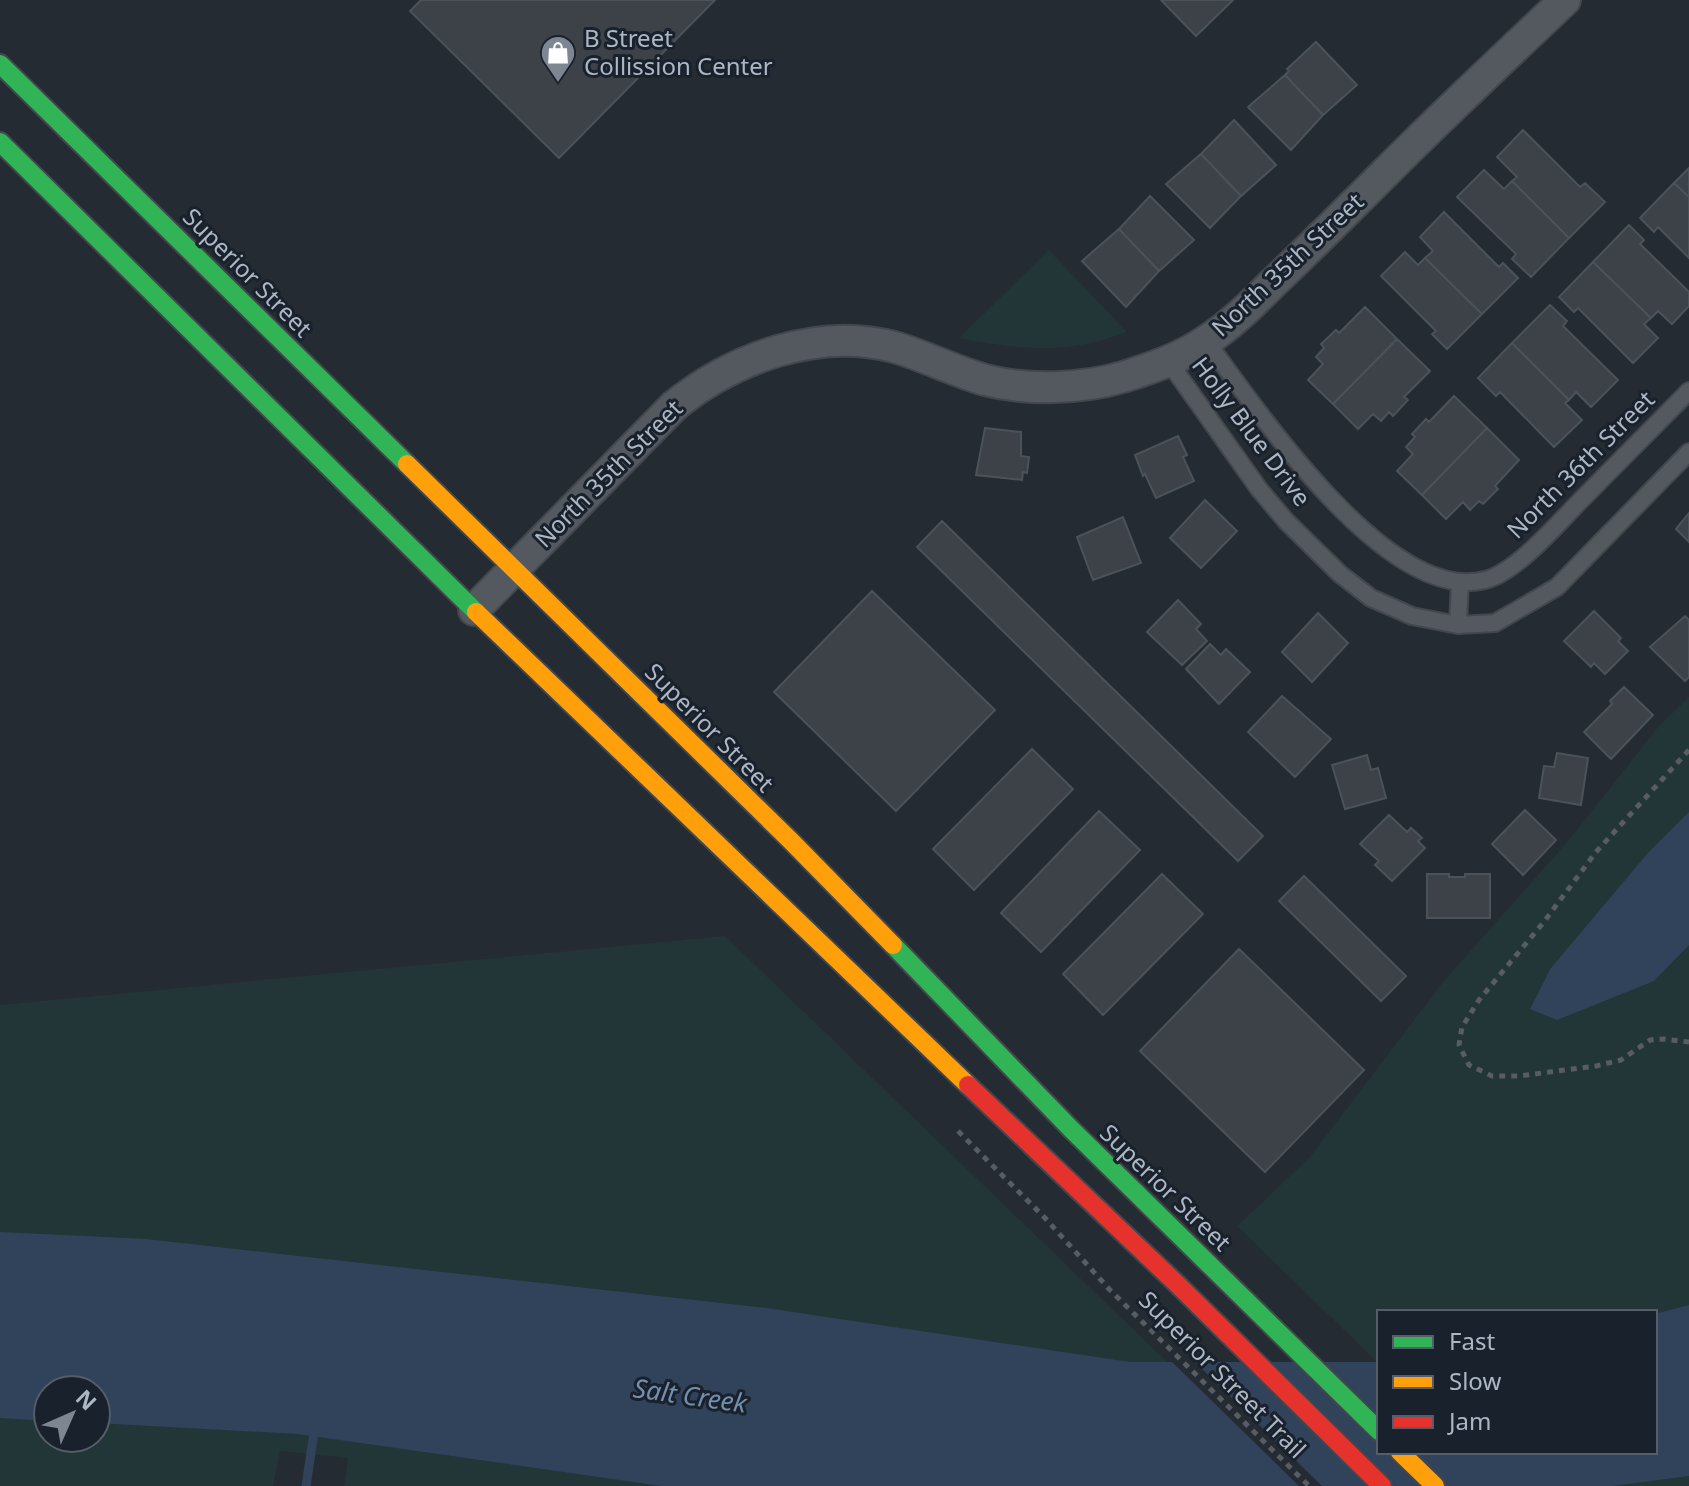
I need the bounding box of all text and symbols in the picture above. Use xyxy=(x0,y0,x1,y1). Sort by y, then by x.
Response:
place label: B Street Collission Center xyxy=(584,21,773,82)
shop icon: B Street Collission Center xyxy=(539,34,577,84)
street label: North 35th Street xyxy=(1204,185,1370,343)
street label: Superior Street xyxy=(176,200,320,344)
street label: Holly Blue Drive xyxy=(1185,350,1319,512)
street label: North 36th Street xyxy=(1499,383,1661,545)
street label: North 35th Street xyxy=(527,392,689,554)
street label: Superior Street xyxy=(638,655,782,799)
street label: Superior Street xyxy=(1093,1116,1239,1258)
street label: Superior Street Trail xyxy=(1132,1283,1314,1465)
legend xyxy=(1377,1310,1657,1454)
text: Fast xyxy=(1449,1324,1495,1357)
text: Slow xyxy=(1449,1364,1501,1397)
water label: Salt Creek xyxy=(631,1369,750,1421)
north arrow xyxy=(32,1374,112,1454)
text: N xyxy=(70,1382,104,1416)
text: Jam xyxy=(1447,1404,1491,1437)

